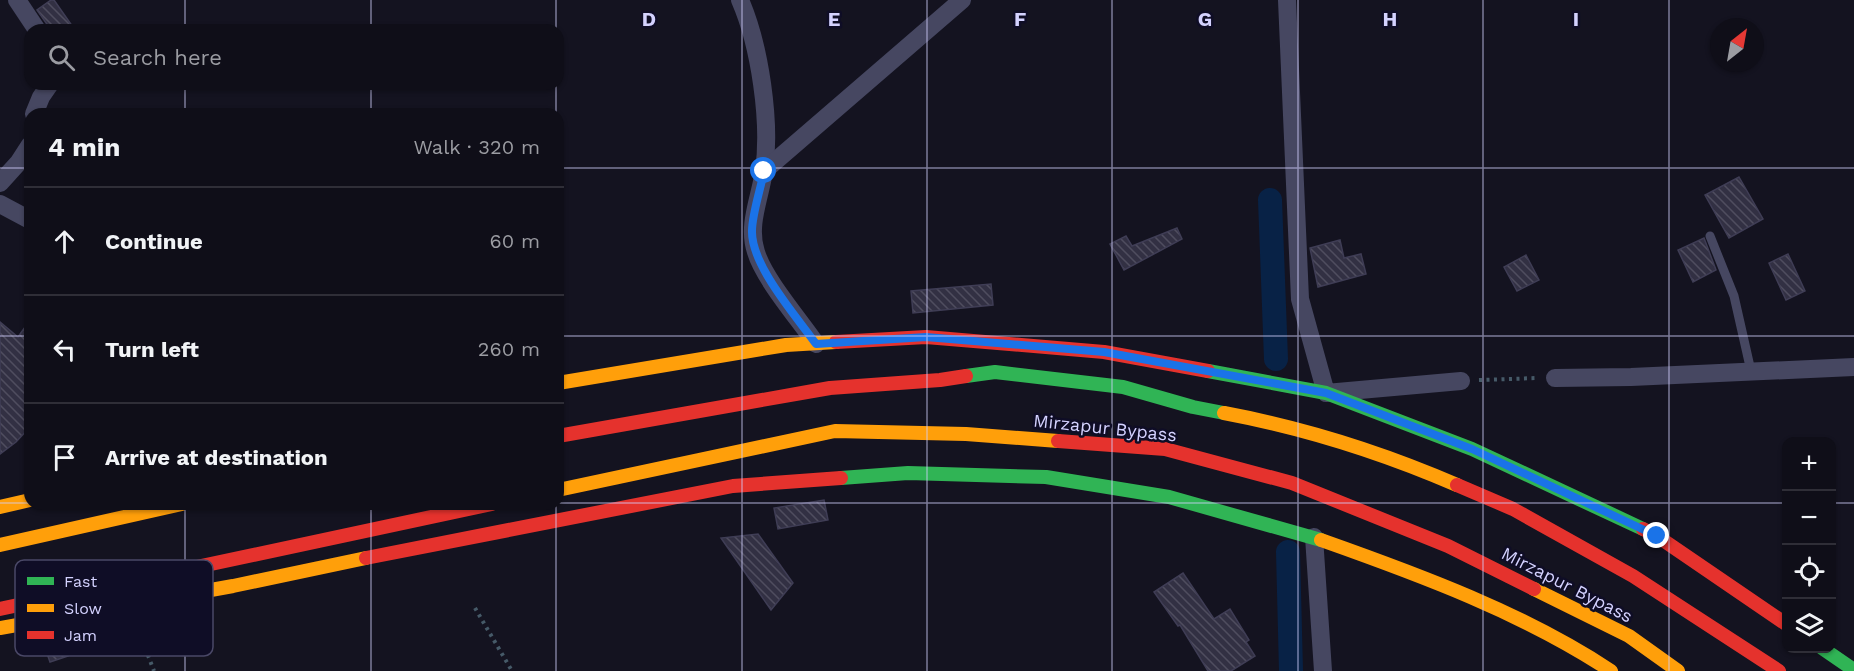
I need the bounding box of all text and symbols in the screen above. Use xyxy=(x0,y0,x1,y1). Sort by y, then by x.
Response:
text: D xyxy=(642,7,656,31)
text: E xyxy=(828,7,840,31)
text: F xyxy=(1014,7,1026,31)
text: G xyxy=(1198,7,1212,31)
text: H xyxy=(1383,7,1397,31)
text: I xyxy=(1573,7,1579,31)
north arrow xyxy=(1710,18,1764,72)
search box xyxy=(24,24,564,90)
icon: search xyxy=(45,41,78,74)
text: Search here xyxy=(93,45,222,70)
text: 4 min xyxy=(48,132,120,162)
text: Walk · 320 m xyxy=(413,135,540,159)
route start xyxy=(750,157,776,183)
icon: ahead xyxy=(48,225,81,258)
text: Continue xyxy=(105,229,203,254)
text: 60 m xyxy=(490,229,540,253)
icon: left xyxy=(48,333,81,366)
text: Turn left xyxy=(105,337,199,362)
text: 260 m xyxy=(478,337,540,361)
street label: Mirzapur Bypass xyxy=(1032,410,1178,445)
map controls xyxy=(1782,437,1836,653)
button: + xyxy=(1782,437,1836,491)
icon: arrive xyxy=(48,441,81,474)
text: Arrive at destination xyxy=(105,445,328,470)
button: − xyxy=(1782,491,1836,545)
route end xyxy=(1643,522,1669,548)
street label: Mirzapur Bypass xyxy=(1498,542,1636,627)
button: locate xyxy=(1782,545,1836,599)
legend xyxy=(15,560,213,656)
text: Fast xyxy=(64,572,97,591)
text: Slow xyxy=(64,599,102,618)
button: layers xyxy=(1782,599,1836,653)
text: Jam xyxy=(64,626,97,645)

